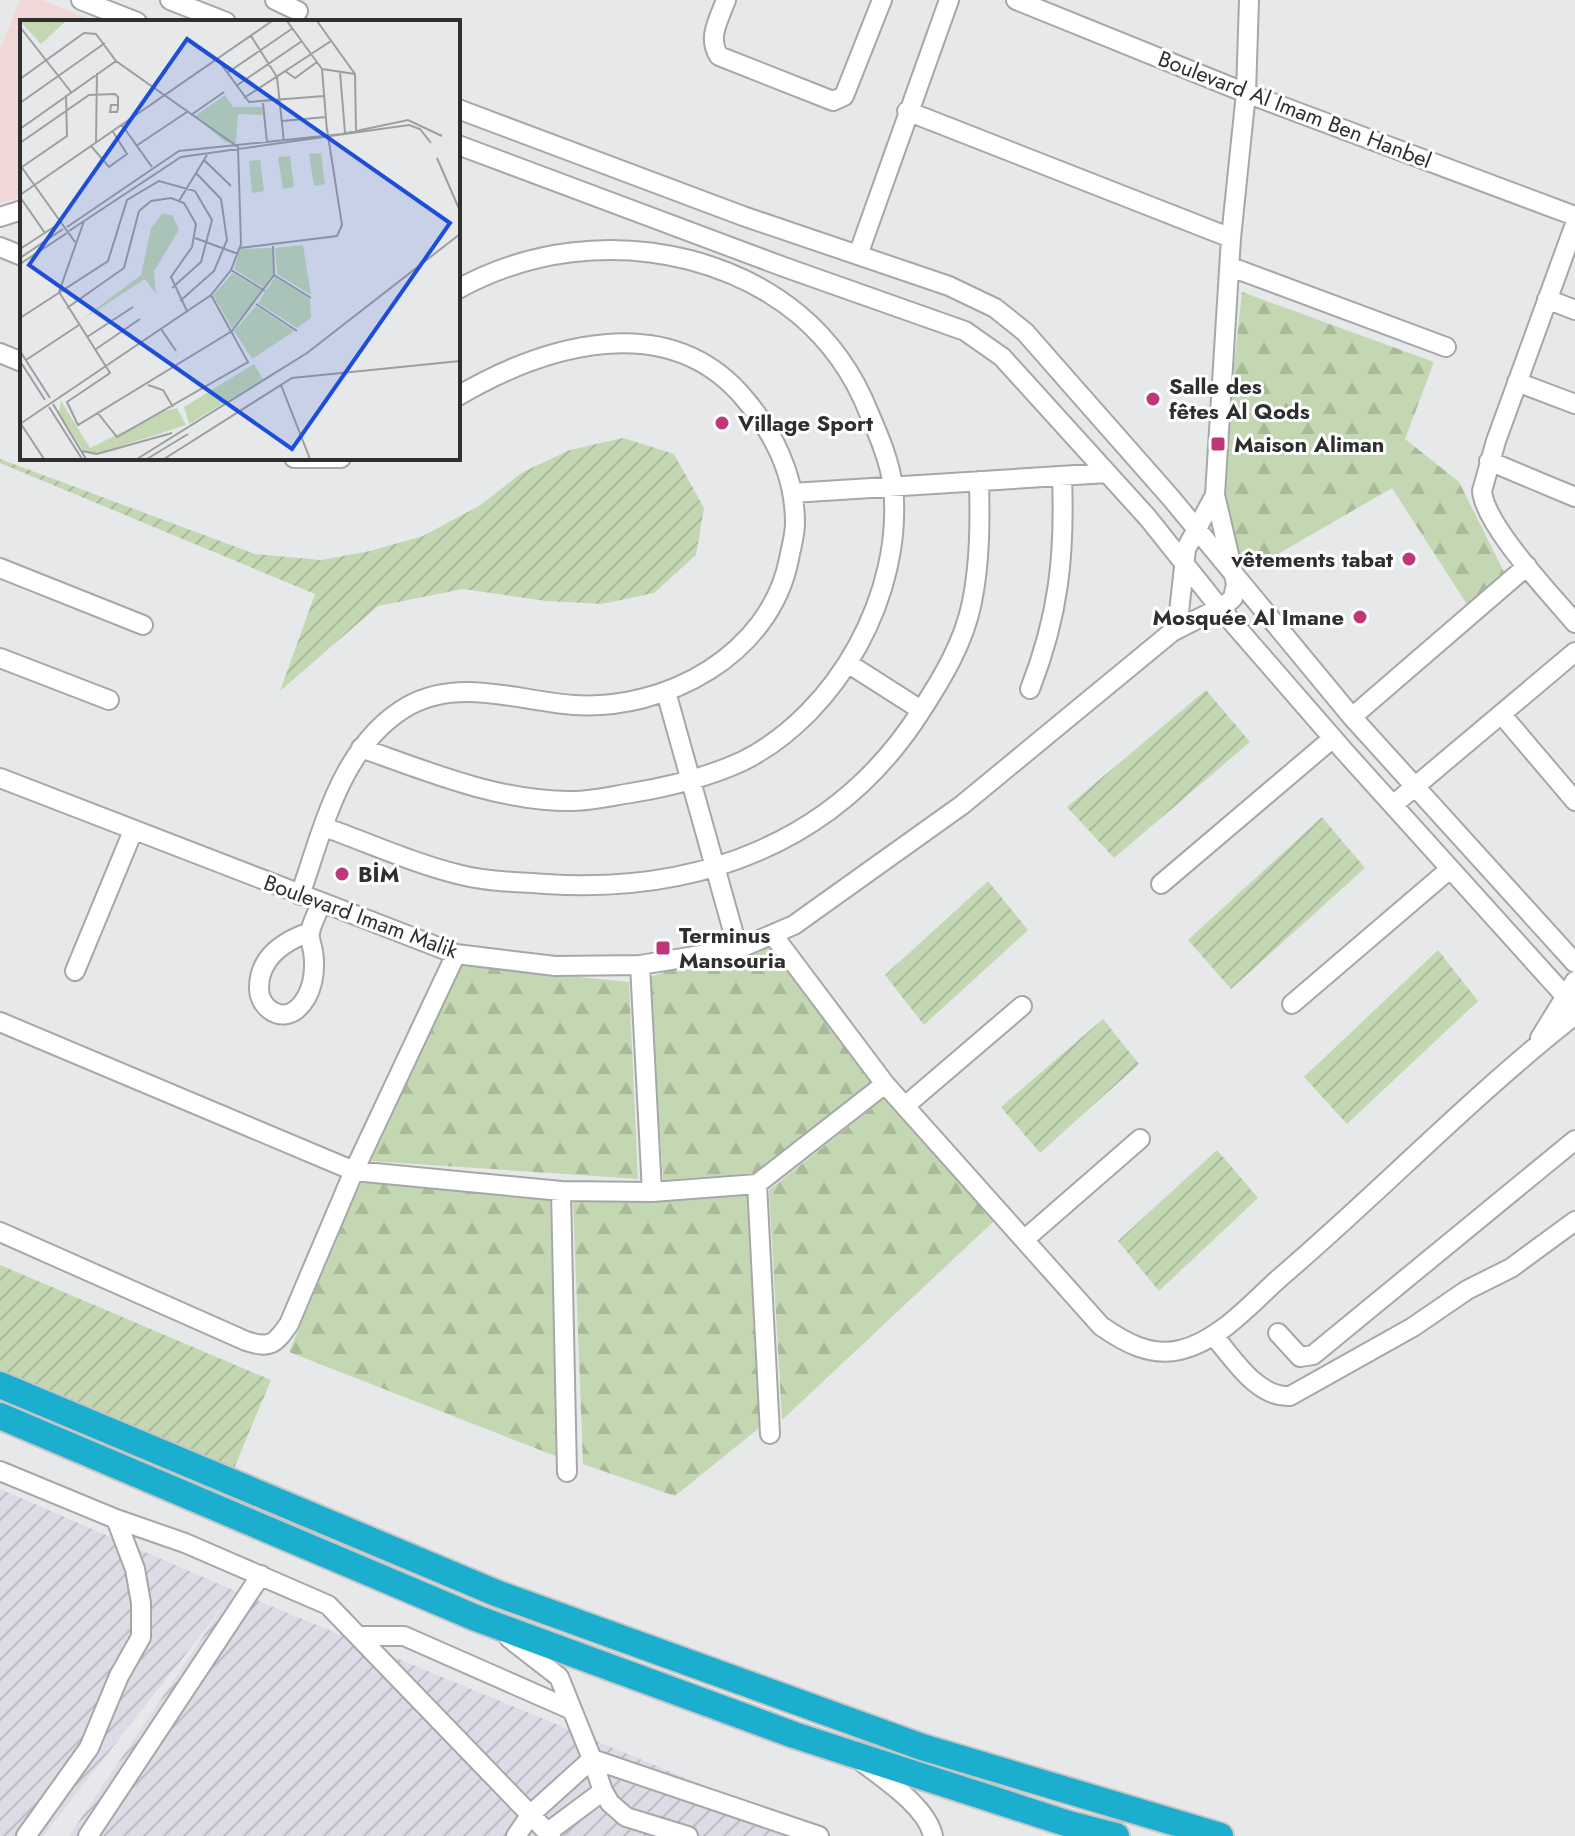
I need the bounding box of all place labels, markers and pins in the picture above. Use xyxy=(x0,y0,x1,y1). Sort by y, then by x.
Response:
place label: Salle des fêtes Al Qods xyxy=(1169,370,1310,427)
marker: Salle des fêtes Al Qods xyxy=(1144,390,1162,408)
place label: Village Sport xyxy=(737,407,873,439)
marker: Village Sport xyxy=(713,414,731,432)
place label: Maison Aliman xyxy=(1234,428,1385,460)
marker: Maison Aliman xyxy=(1209,435,1227,453)
place label: vêtements tabat xyxy=(1230,543,1393,575)
marker: vêtements tabat xyxy=(1400,550,1418,568)
place label: Mosquée Al Imane xyxy=(1152,601,1344,633)
marker: Mosquée Al Imane xyxy=(1351,608,1369,626)
place label: BİM xyxy=(358,858,399,890)
marker: BİM xyxy=(333,865,351,883)
place label: Terminus Mansouria xyxy=(679,919,786,976)
marker: Terminus Mansouria xyxy=(654,939,672,957)

